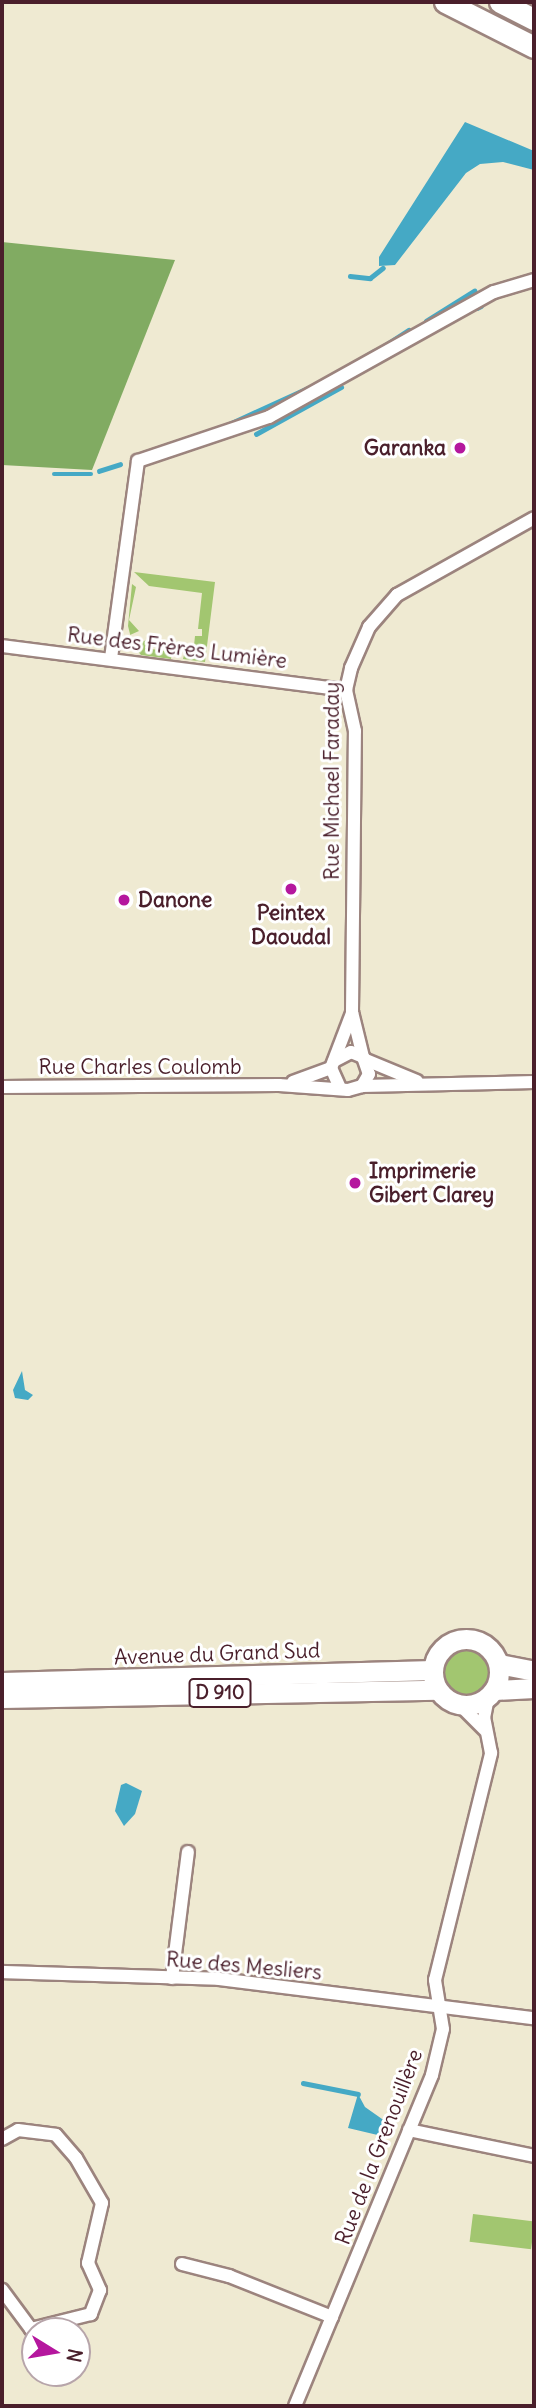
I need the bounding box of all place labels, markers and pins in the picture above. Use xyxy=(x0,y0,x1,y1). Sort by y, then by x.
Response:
place label: Garanka xyxy=(364,435,446,461)
marker: Garanka xyxy=(452,440,468,456)
marker: Peintex Daoudal xyxy=(283,881,299,897)
place label: Danone xyxy=(138,887,212,913)
marker: Danone xyxy=(116,892,132,908)
place label: Peintex Daoudal xyxy=(251,900,331,950)
place label: Imprimerie Gibert Clarey xyxy=(369,1158,494,1208)
marker: Imprimerie Gibert Clarey xyxy=(347,1175,363,1191)

